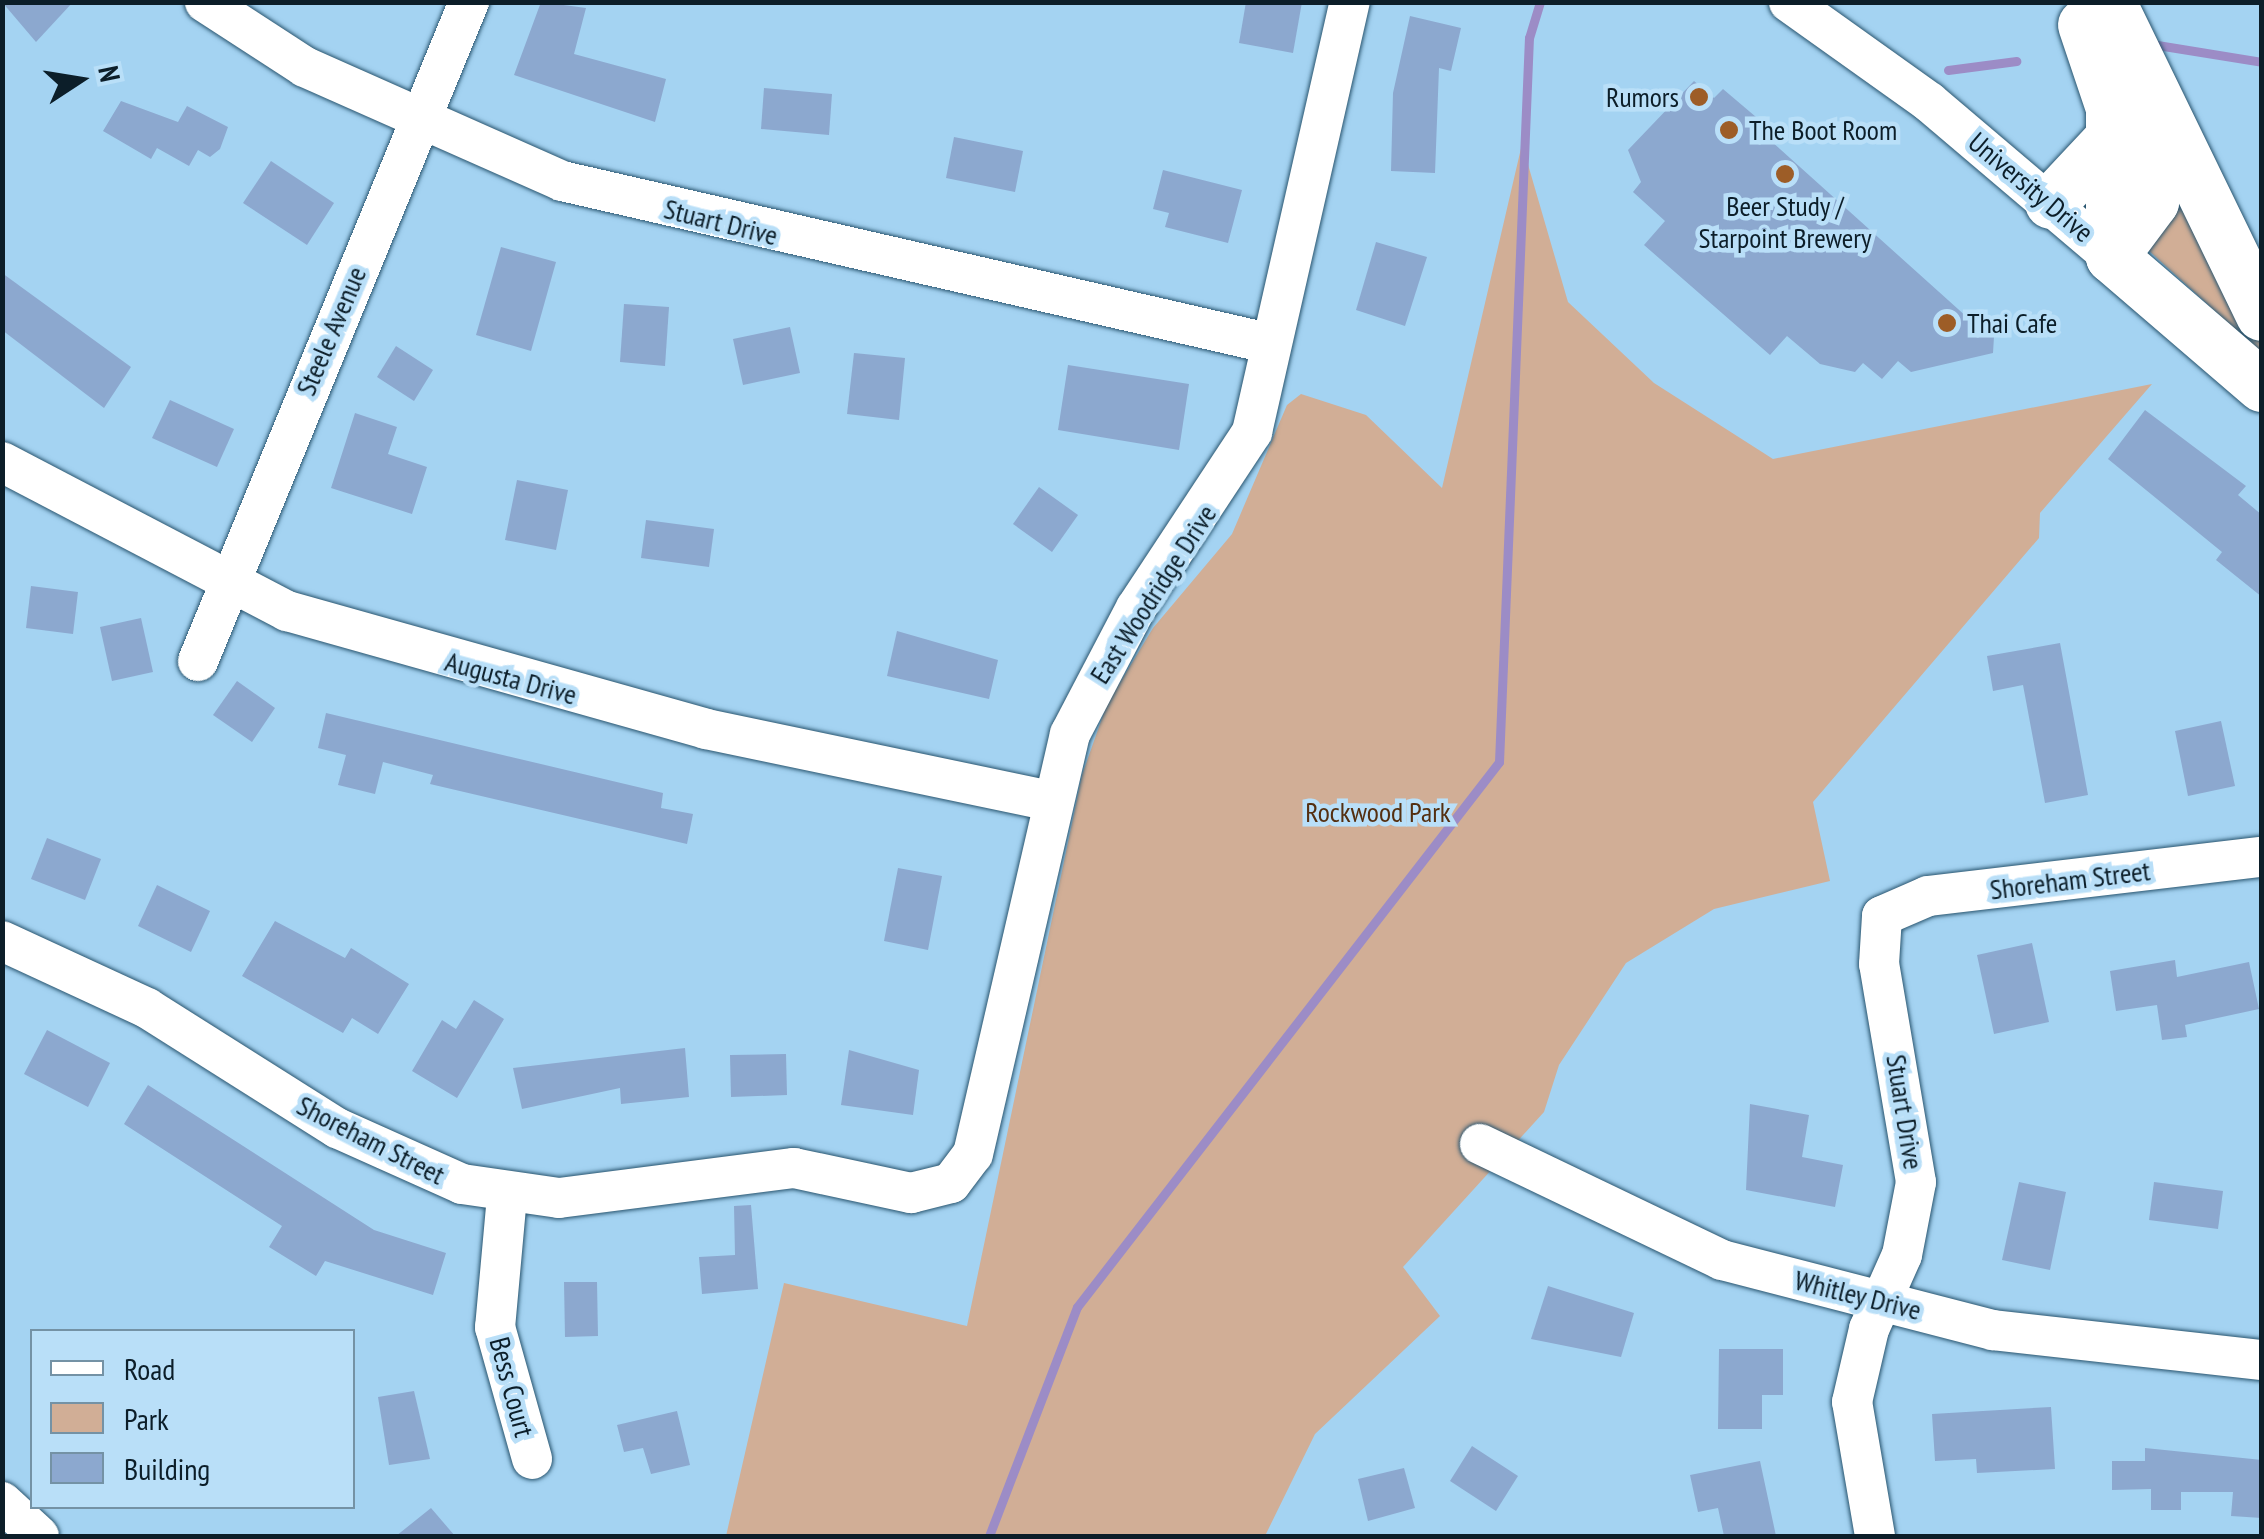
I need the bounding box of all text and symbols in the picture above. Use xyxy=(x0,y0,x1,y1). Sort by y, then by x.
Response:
north arrow xyxy=(30,30,130,130)
text: N xyxy=(90,62,130,85)
place label: Rumors xyxy=(1606,80,1679,114)
marker: Rumors xyxy=(1688,86,1710,108)
place label: The Boot Room xyxy=(1749,113,1897,147)
marker: The Boot Room xyxy=(1718,119,1740,141)
street label: University Drive xyxy=(1961,125,2101,249)
marker: Beer Study / Starpoint Brewery xyxy=(1774,163,1796,185)
place label: Beer Study / Starpoint Brewery xyxy=(1698,189,1872,255)
street label: Stuart Drive xyxy=(661,192,781,252)
street label: Steele Avenue xyxy=(289,261,373,401)
place label: Thai Cafe xyxy=(1967,306,2057,340)
marker: Thai Cafe xyxy=(1936,312,1958,334)
street label: East Woodridge Drive xyxy=(1083,498,1223,690)
street label: Augusta Drive xyxy=(442,644,580,712)
park label: Rockwood Park xyxy=(1305,795,1451,829)
street label: Shoreham Street xyxy=(1988,853,2152,907)
street label: Stuart Drive xyxy=(1879,1052,1931,1172)
street label: Shoreham Street xyxy=(292,1088,450,1192)
street label: Whitley Drive xyxy=(1791,1263,1925,1327)
legend xyxy=(30,1329,355,1509)
street label: Bess Court xyxy=(483,1333,541,1441)
text: Road xyxy=(124,1349,175,1388)
text: Park xyxy=(124,1399,169,1438)
text: Building xyxy=(124,1449,210,1488)

